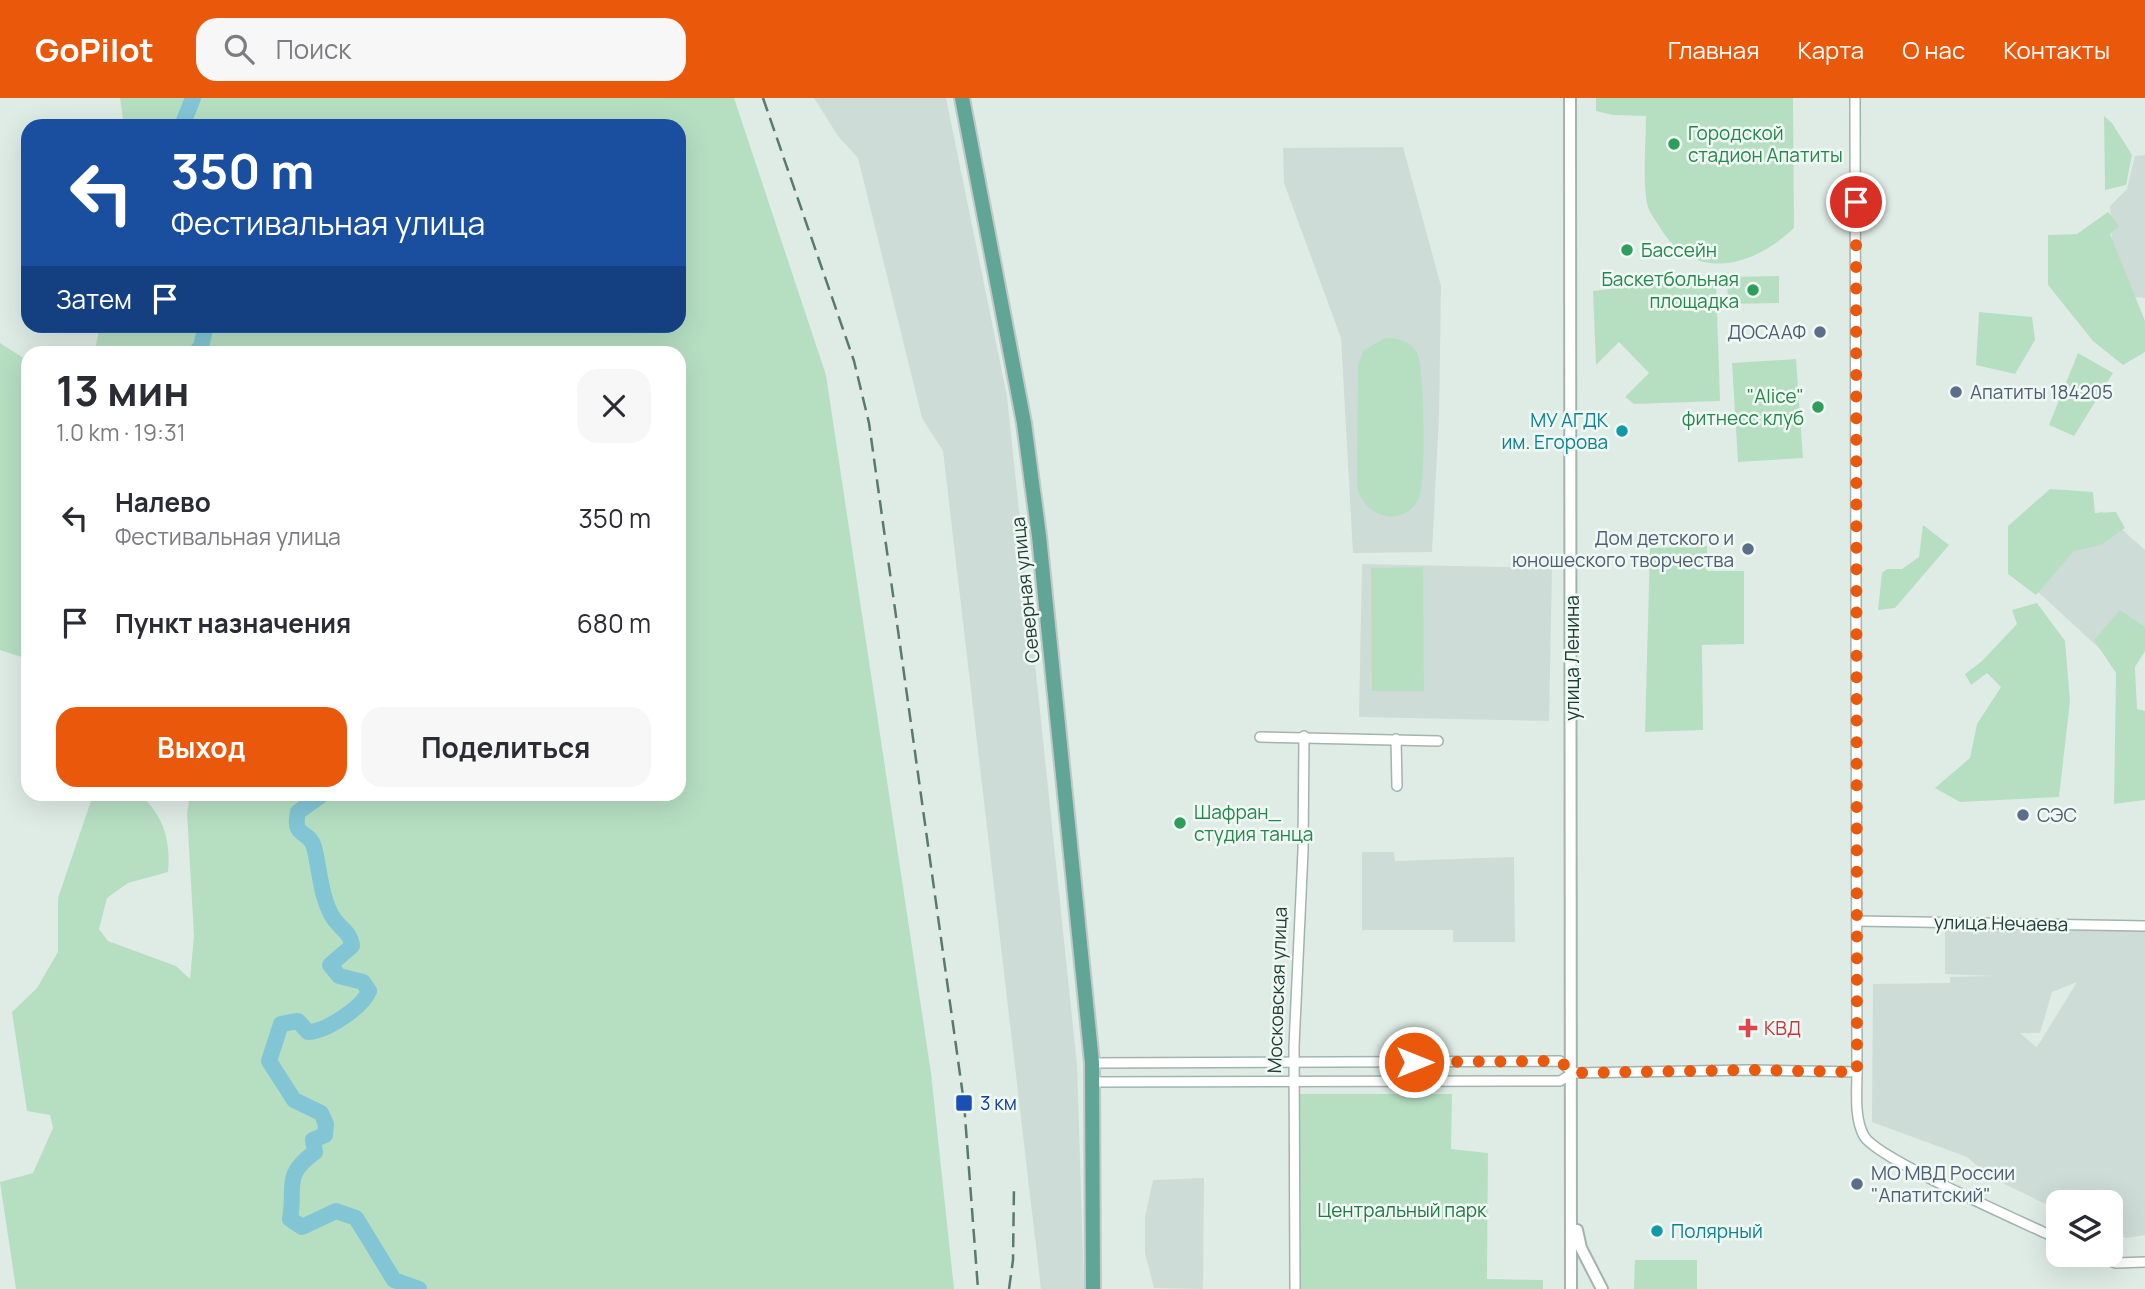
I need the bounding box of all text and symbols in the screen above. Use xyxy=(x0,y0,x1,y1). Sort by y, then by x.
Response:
search box xyxy=(196,18,686,81)
text: GoPilot xyxy=(35,27,154,72)
icon: search xyxy=(220,30,258,68)
text: Поиск xyxy=(276,31,351,67)
text: Главная xyxy=(1668,33,1759,66)
text: Карта xyxy=(1797,33,1864,66)
text: О нас xyxy=(1902,33,1965,66)
text: Контакты xyxy=(2003,33,2110,66)
place label: Городской стадион Апатиты xyxy=(1688,120,1843,168)
marker: Городской стадион Апатиты xyxy=(1666,136,1682,152)
text: 350 m xyxy=(171,137,314,204)
icon: left xyxy=(56,147,147,238)
pin xyxy=(1826,172,1886,232)
icon: arrive xyxy=(1837,183,1875,221)
text: Фестивальная улица xyxy=(171,201,485,245)
place label: Бассейн xyxy=(1641,237,1717,263)
marker: Бассейн xyxy=(1619,242,1635,258)
place label: Баскетбольная площадка xyxy=(1601,266,1739,314)
icon: arrive xyxy=(146,280,184,318)
text: Затем xyxy=(56,281,132,317)
marker: Баскетбольная площадка xyxy=(1745,282,1761,298)
place label: ДОСААФ xyxy=(1727,319,1806,345)
marker: ДОСААФ xyxy=(1812,324,1828,340)
text: 13 мин xyxy=(56,361,189,419)
button: close xyxy=(577,369,651,443)
place label: Апатиты 184205 xyxy=(1970,379,2113,405)
place label: "Alice" фитнесс клуб xyxy=(1682,383,1804,431)
marker: Апатиты 184205 xyxy=(1948,384,1964,400)
marker: "Alice" фитнесс клуб xyxy=(1810,399,1826,415)
place label: МУ АГДК им. Егорова xyxy=(1502,407,1609,455)
text: 1.0 km · 19:31 xyxy=(56,416,186,448)
marker: МУ АГДК им. Егорова xyxy=(1614,423,1630,439)
text: Налево xyxy=(115,484,211,520)
icon: left xyxy=(56,499,94,537)
text: 350 m xyxy=(578,500,651,536)
street label: Северная улица xyxy=(1004,516,1046,664)
text: Фестивальная улица xyxy=(115,520,341,552)
place label: Дом детского и юношеского творчества xyxy=(1512,525,1734,573)
marker: Дом детского и юношеского творчества xyxy=(1740,541,1756,557)
street label: улица Ленина xyxy=(1559,595,1585,721)
icon: arrive xyxy=(56,604,94,642)
text: Пункт назначения xyxy=(115,605,351,641)
text: 680 m xyxy=(577,605,651,641)
button: Выход xyxy=(56,707,347,787)
button: Поделиться xyxy=(361,707,651,787)
place label: Шафран_ студия танца xyxy=(1194,799,1313,847)
place label: СЭС xyxy=(2037,802,2077,828)
marker: СЭС xyxy=(2015,807,2031,823)
marker: Шафран_ студия танца xyxy=(1172,815,1188,831)
street label: Московская улица xyxy=(1261,906,1293,1074)
street label: улица Нечаева xyxy=(1934,909,2068,937)
place label: КВД xyxy=(1764,1015,1801,1041)
marker: КВД xyxy=(1738,1018,1758,1038)
position arrow xyxy=(1377,1025,1451,1099)
place label: 3 км xyxy=(980,1090,1017,1116)
marker: 3 км xyxy=(954,1093,974,1113)
place label: МО МВД России "Апатитский" xyxy=(1871,1160,2015,1208)
marker: МО МВД России "Апатитский" xyxy=(1849,1176,1865,1192)
map controls xyxy=(2046,1190,2123,1267)
button: layers xyxy=(2046,1190,2123,1267)
park label: Центральный парк xyxy=(1318,1197,1487,1223)
place label: Полярный xyxy=(1671,1218,1763,1244)
marker: Полярный xyxy=(1649,1223,1665,1239)

